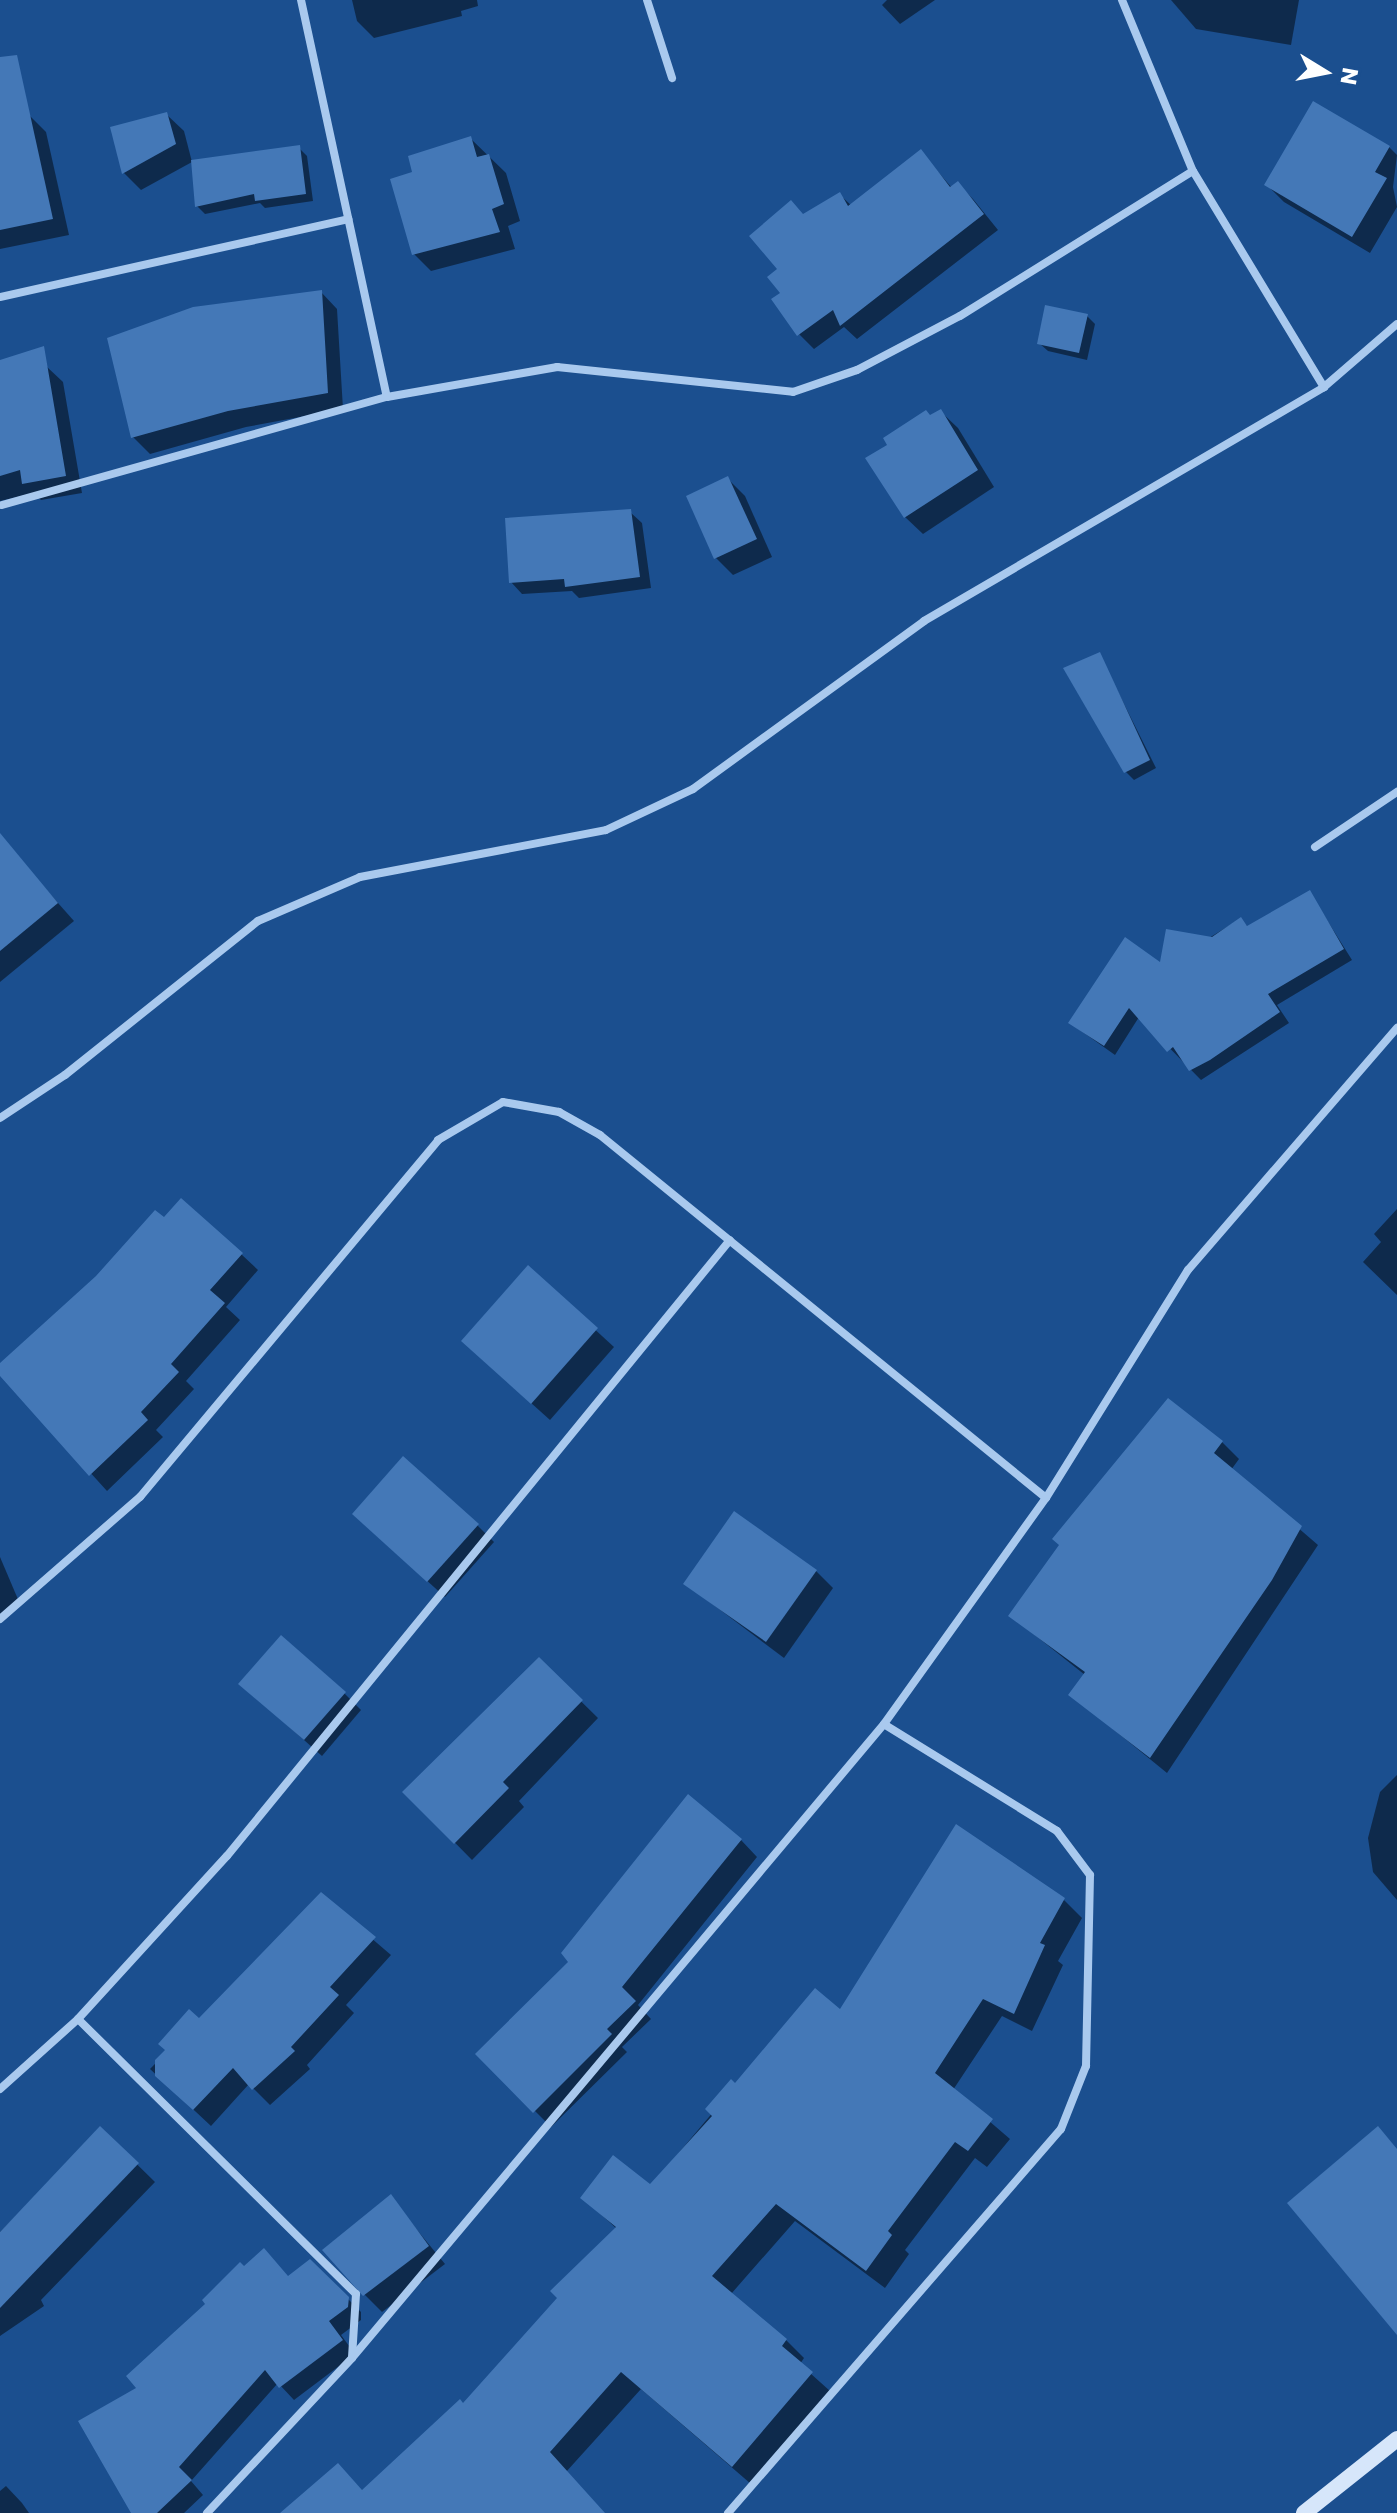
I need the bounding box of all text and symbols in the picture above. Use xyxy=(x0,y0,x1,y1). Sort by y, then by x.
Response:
north arrow xyxy=(1285,32,1365,112)
text: N xyxy=(1332,65,1366,87)

